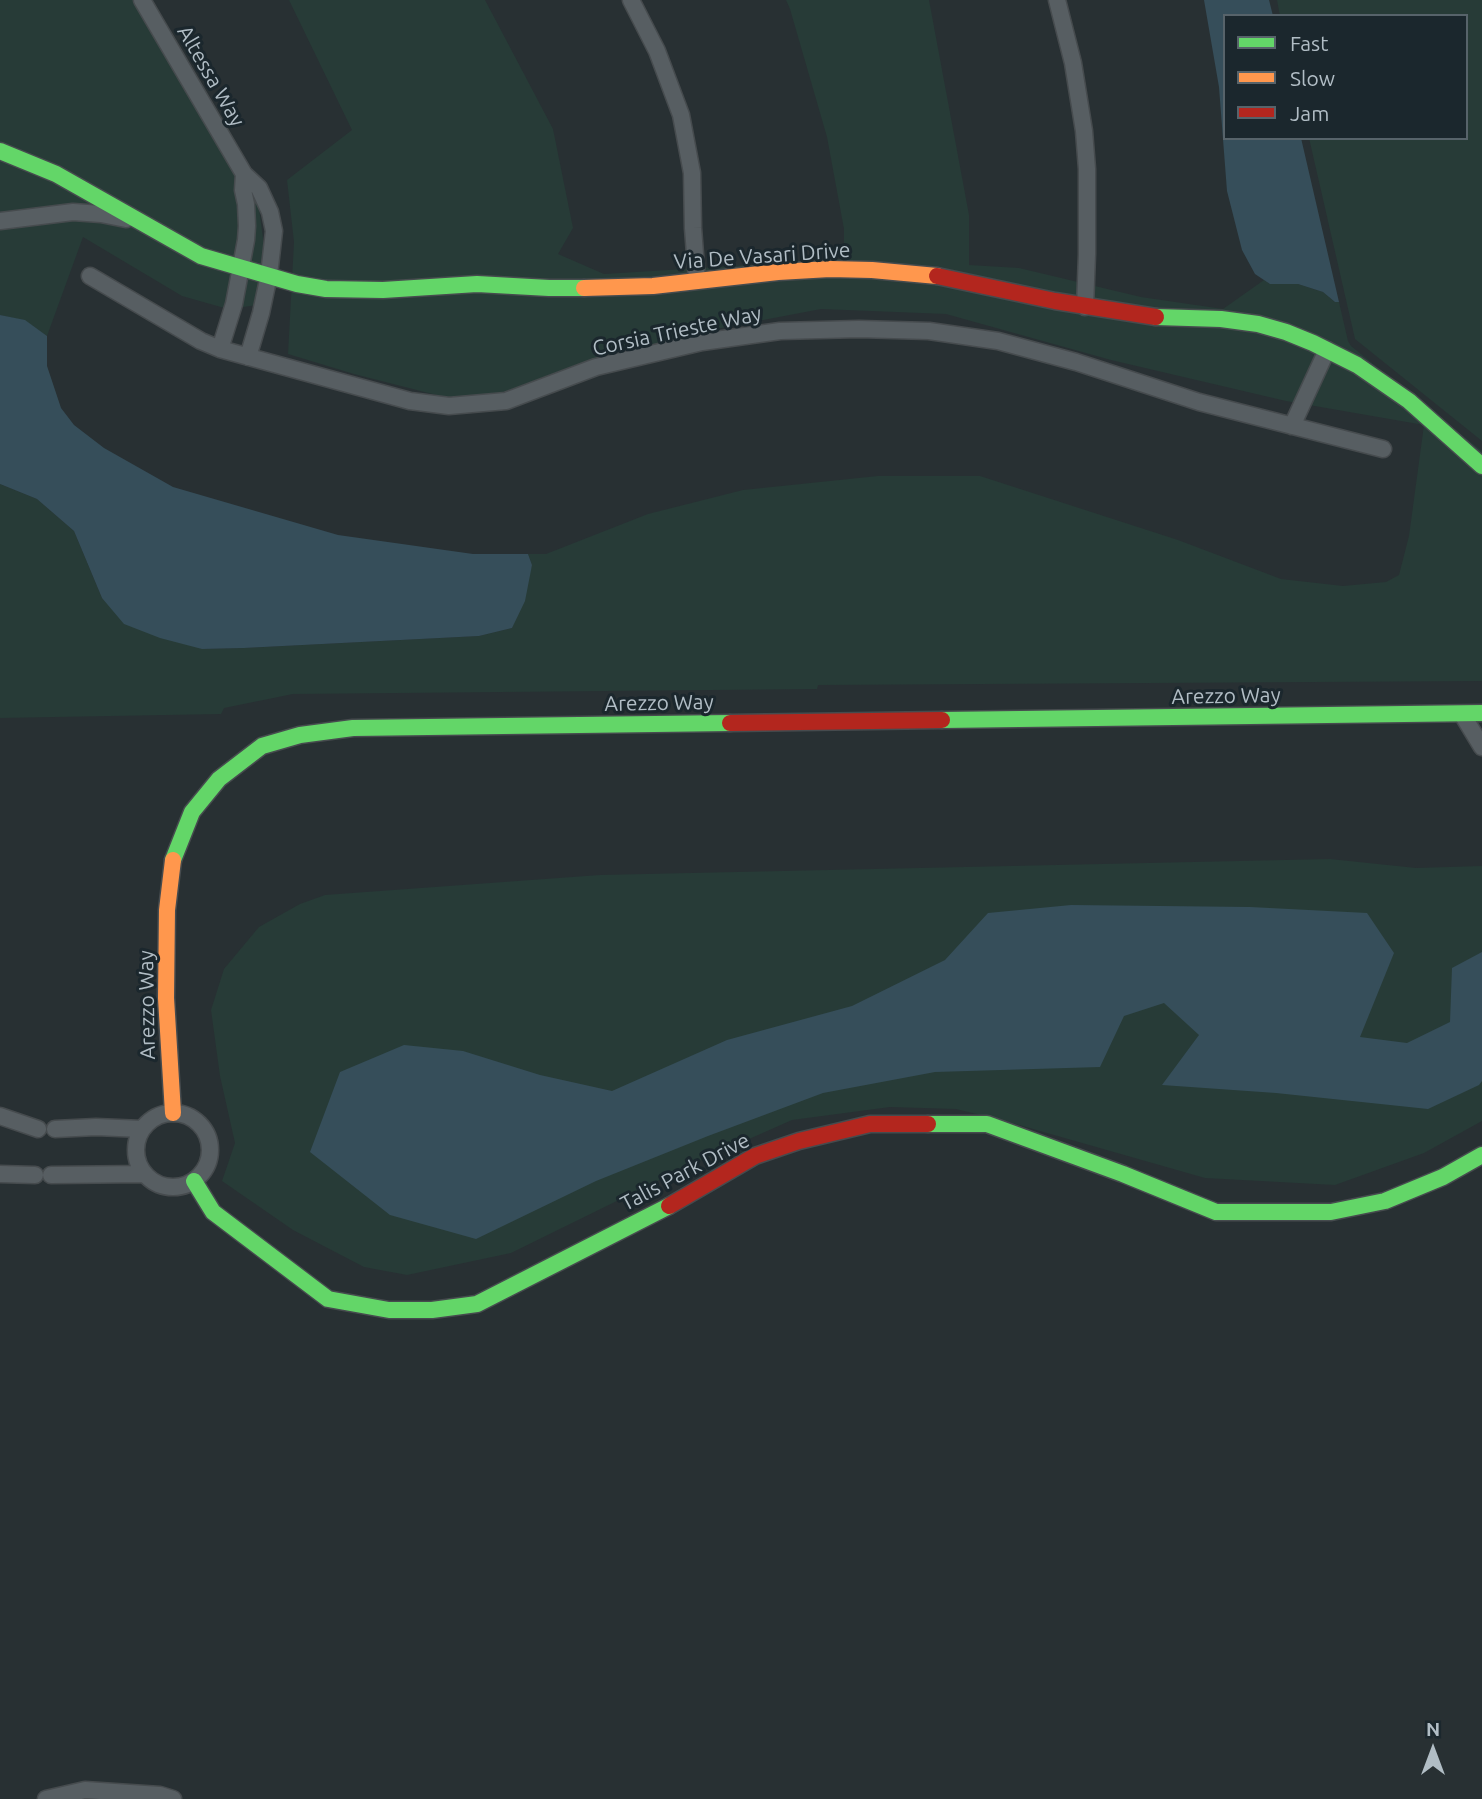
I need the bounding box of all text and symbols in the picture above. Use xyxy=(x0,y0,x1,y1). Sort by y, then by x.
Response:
legend xyxy=(1223,14,1468,140)
street label: Altessa Way xyxy=(172,21,250,131)
text: Fast xyxy=(1290,31,1328,55)
text: Slow xyxy=(1290,66,1335,90)
text: Jam xyxy=(1290,101,1329,125)
street label: Via De Vasari Drive xyxy=(673,237,851,275)
street label: Corsia Trieste Way xyxy=(590,301,764,361)
street label: Arezzo Way xyxy=(1171,682,1281,710)
street label: Arezzo Way xyxy=(604,689,714,717)
street label: Arezzo Way xyxy=(133,950,161,1060)
street label: Talis Park Drive xyxy=(616,1127,754,1217)
north arrow xyxy=(1398,1715,1468,1785)
text: N xyxy=(1426,1718,1440,1740)

